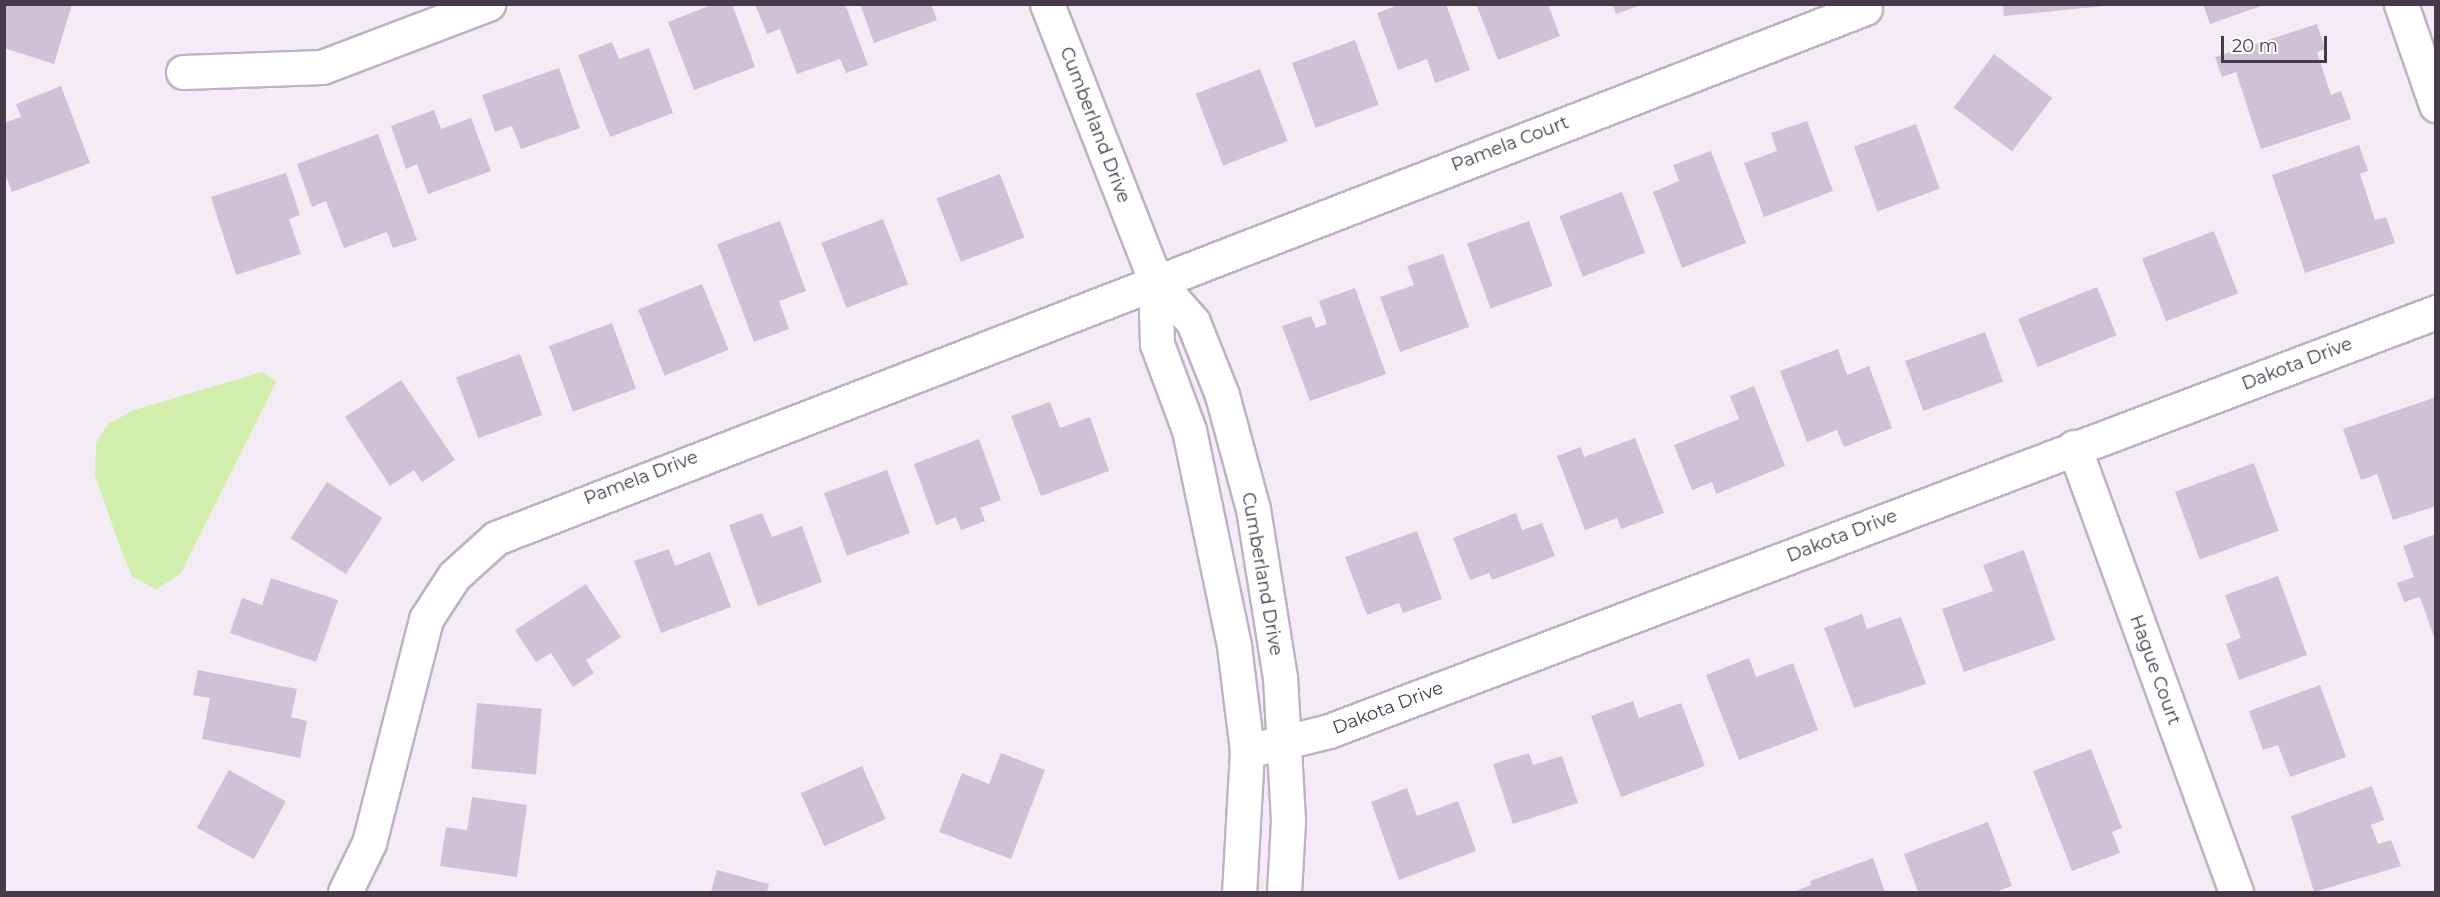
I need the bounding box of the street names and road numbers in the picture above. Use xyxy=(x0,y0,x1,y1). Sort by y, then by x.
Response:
street label: Cumberland Drive xyxy=(1055,44,1135,206)
street label: Pamela Court xyxy=(1448,112,1572,176)
street label: Dakota Drive xyxy=(2239,333,2355,395)
street label: Pamela Drive xyxy=(581,446,701,510)
street label: Cumberland Drive xyxy=(1237,491,1287,657)
street label: Dakota Drive xyxy=(1784,505,1900,567)
street label: Hague Court xyxy=(2125,612,2185,728)
street label: Dakota Drive xyxy=(1330,677,1446,739)

